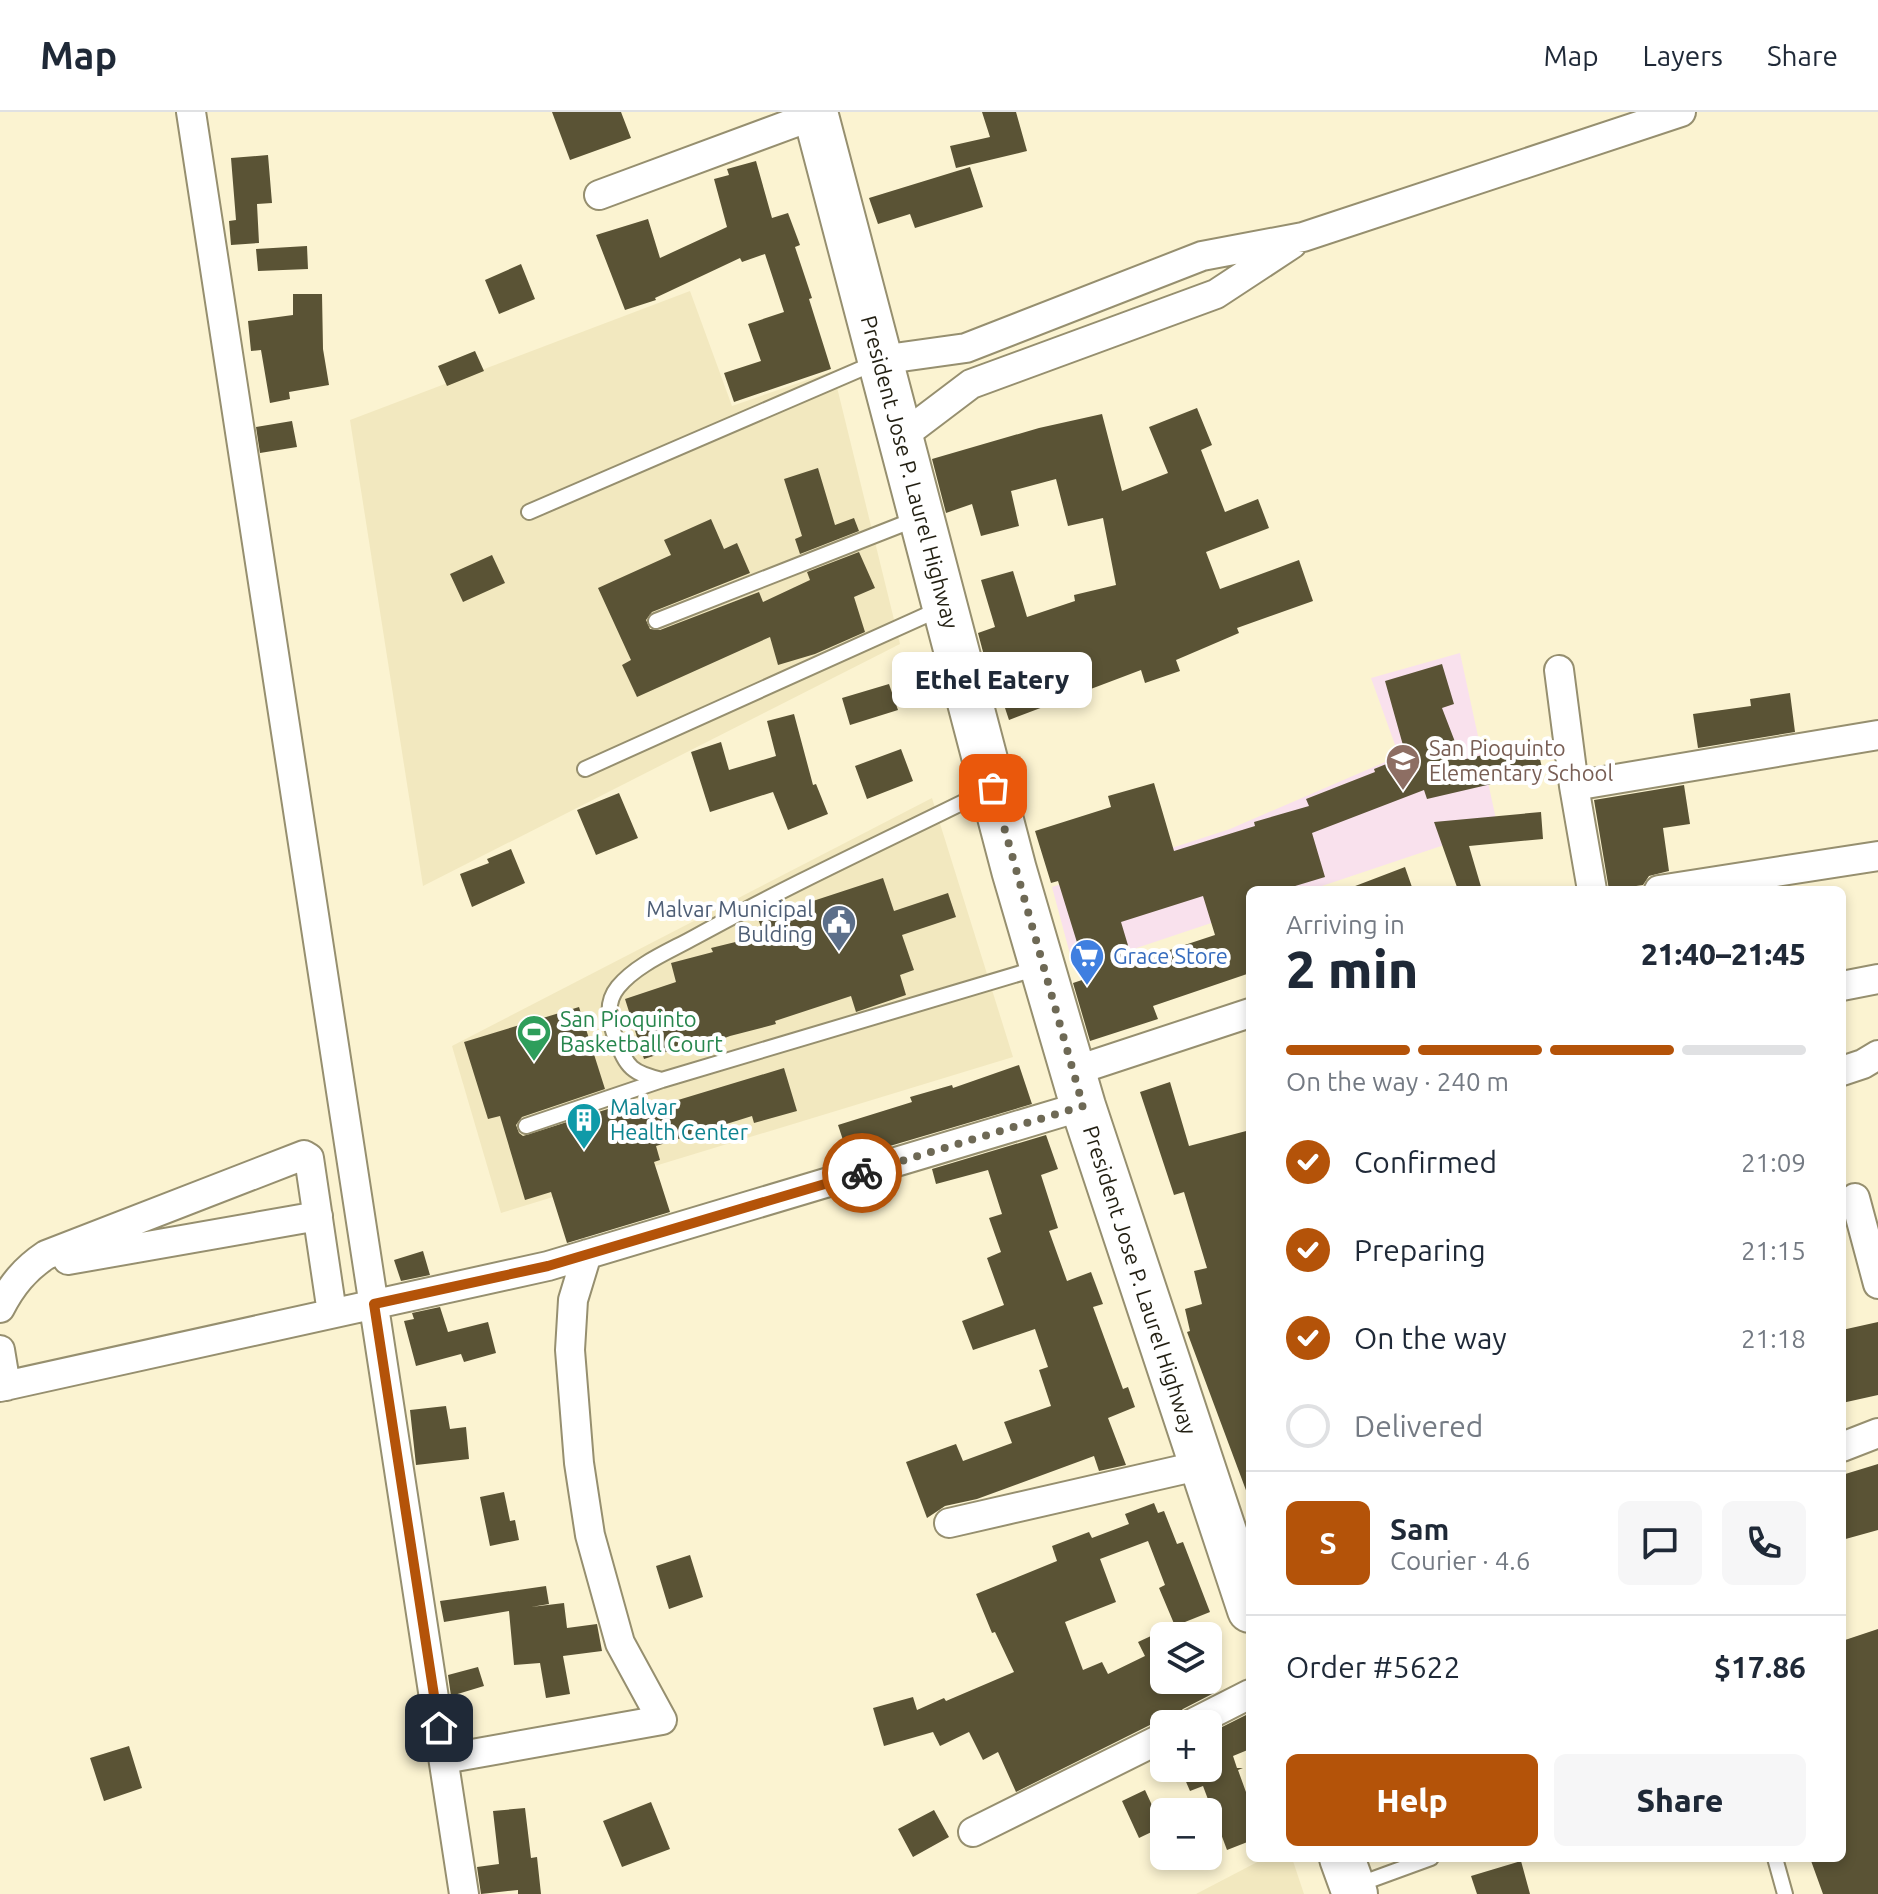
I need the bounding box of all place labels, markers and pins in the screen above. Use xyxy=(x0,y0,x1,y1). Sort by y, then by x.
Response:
callout: Ethel Eatery xyxy=(893,652,1093,708)
place label: San Pioquinto Elementary School xyxy=(1429,735,1613,785)
school or university icon: San Pioquinto Elementary School xyxy=(1384,742,1422,792)
pin xyxy=(959,754,1027,822)
place label: Malvar Municipal Bulding xyxy=(646,896,813,946)
public building icon: Malvar Municipal Bulding xyxy=(820,903,858,953)
supermarket icon: Grace Store xyxy=(1068,937,1106,987)
place label: Grace Store xyxy=(1113,943,1228,968)
place label: San Pioquinto Basketball Court xyxy=(560,1006,723,1056)
sports icon: San Pioquinto Basketball Court xyxy=(515,1013,553,1063)
place label: Malvar Health Center xyxy=(610,1094,749,1144)
building icon: Malvar Health Center xyxy=(565,1101,603,1151)
pin xyxy=(405,1694,473,1762)

